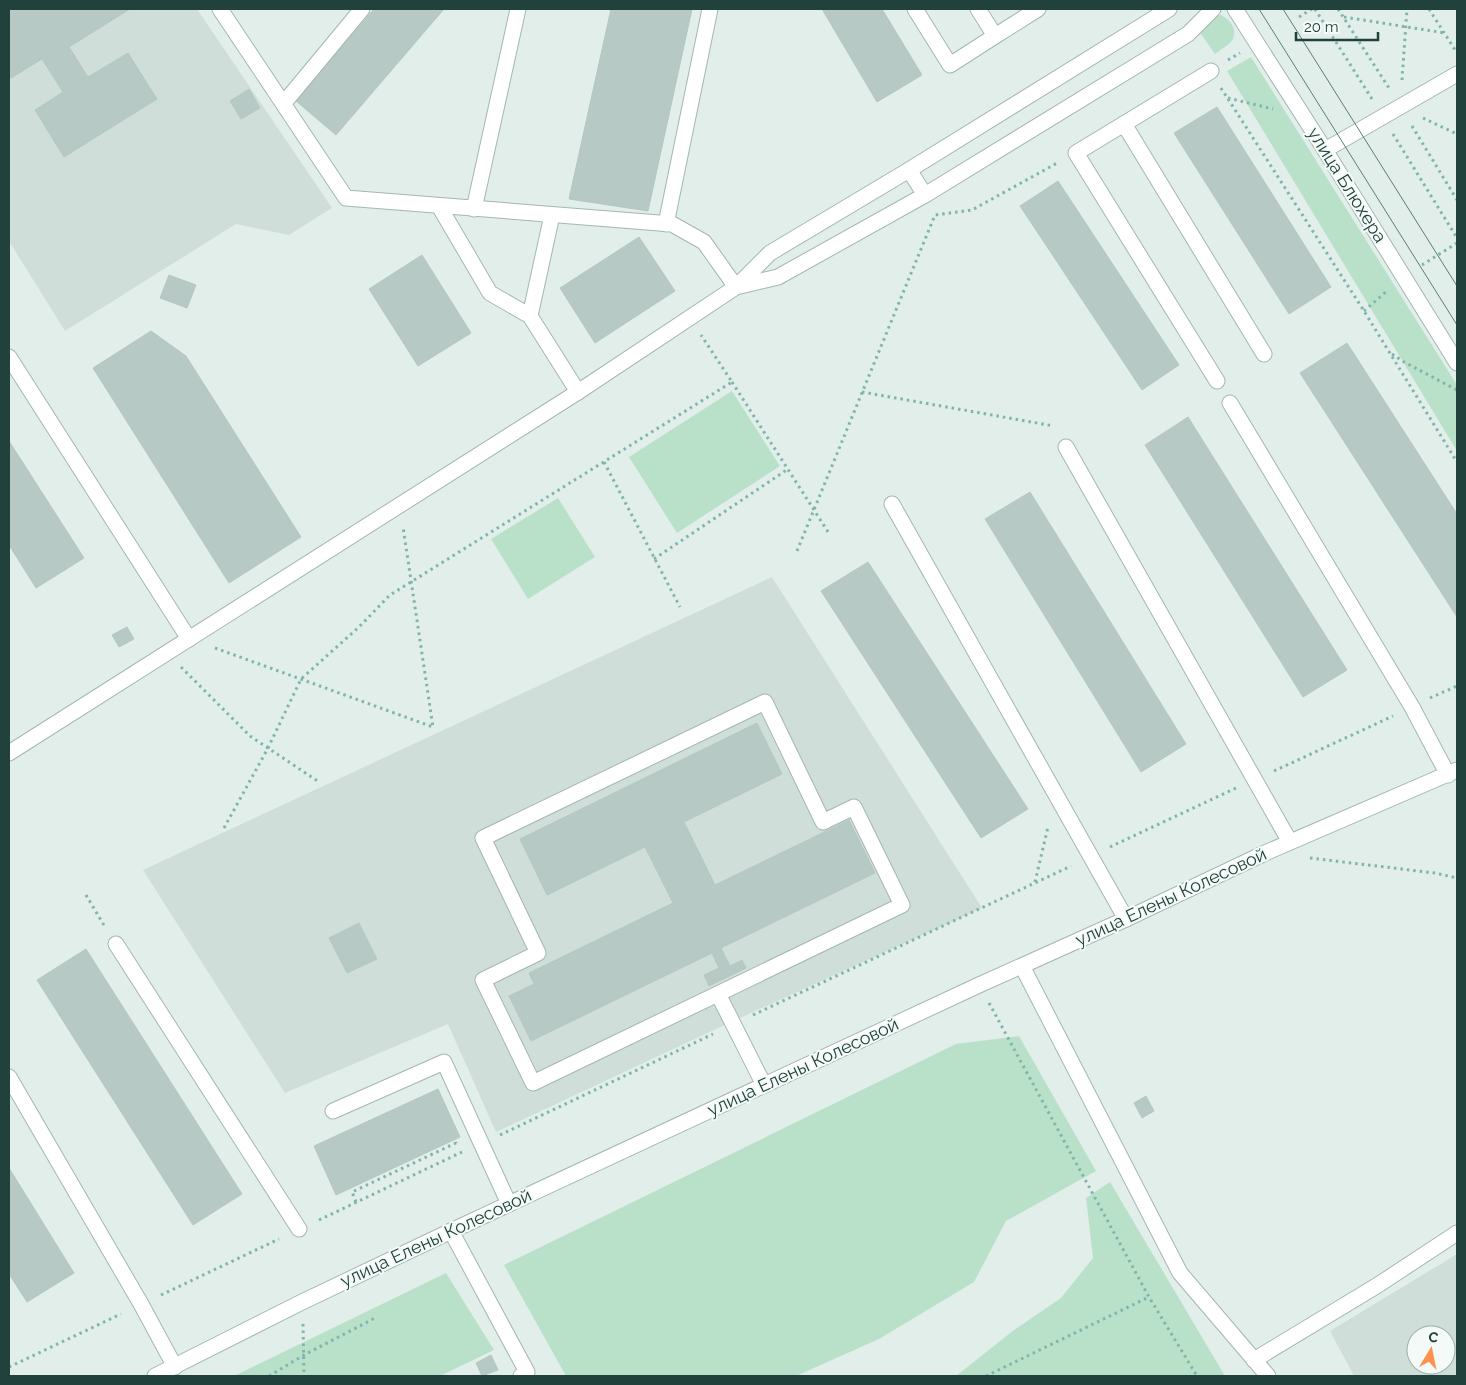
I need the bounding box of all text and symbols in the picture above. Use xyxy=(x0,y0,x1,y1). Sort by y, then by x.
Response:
scale bar xyxy=(1296,10,1378,42)
text: 20 m xyxy=(1304,18,1339,36)
street label: улица Блюхера xyxy=(1304,123,1391,246)
street label: улица Елены Колесовой xyxy=(1072,843,1270,950)
street label: улица Елены Колесовой xyxy=(704,1013,902,1120)
street label: улица Елены Колесовой xyxy=(337,1184,535,1291)
north arrow xyxy=(1406,1325,1456,1375)
text: С xyxy=(1427,1328,1440,1346)

